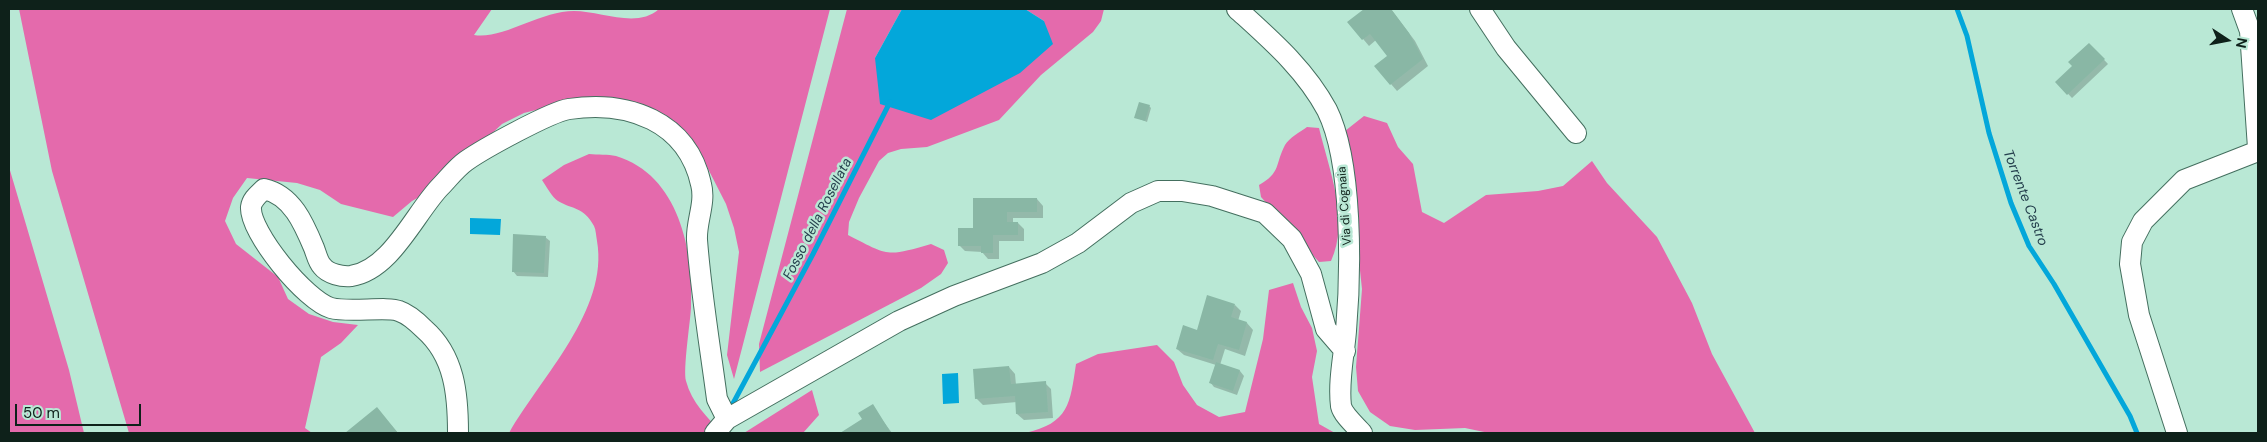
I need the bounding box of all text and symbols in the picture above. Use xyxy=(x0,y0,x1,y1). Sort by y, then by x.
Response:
north arrow xyxy=(2202,15,2252,65)
text: N xyxy=(2232,36,2252,50)
water label: Torrente Castro xyxy=(1999,147,2051,249)
water label: Fosso della Rosellata xyxy=(780,155,856,283)
street label: Via di Cognaia xyxy=(1335,166,1355,246)
scale bar xyxy=(18,394,144,426)
text: 50 m xyxy=(23,403,60,423)

